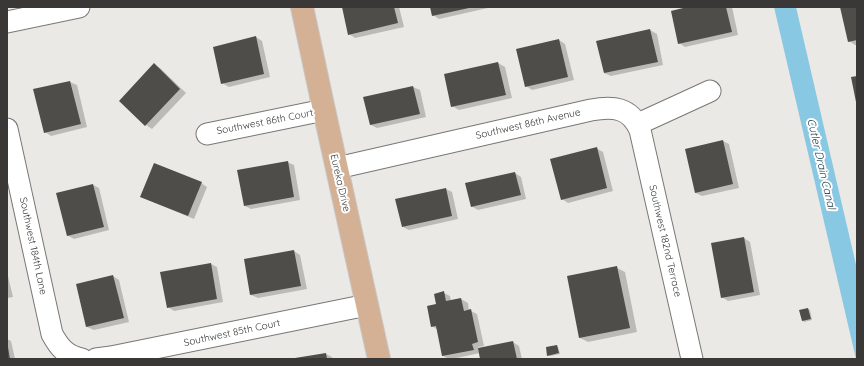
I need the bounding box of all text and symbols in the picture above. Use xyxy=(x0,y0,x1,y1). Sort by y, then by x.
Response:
street label: Southwest 86th Avenue xyxy=(474,106,582,142)
street label: Southwest 86th Court xyxy=(216,107,314,137)
water label: Cutler Drain Canal xyxy=(804,117,838,211)
street label: Eureka Drive xyxy=(328,153,352,213)
street label: Southwest 182nd Terrace xyxy=(646,184,684,298)
street label: Southwest 184th Lane xyxy=(17,196,49,296)
street label: Southwest 85th Court xyxy=(183,317,281,349)

